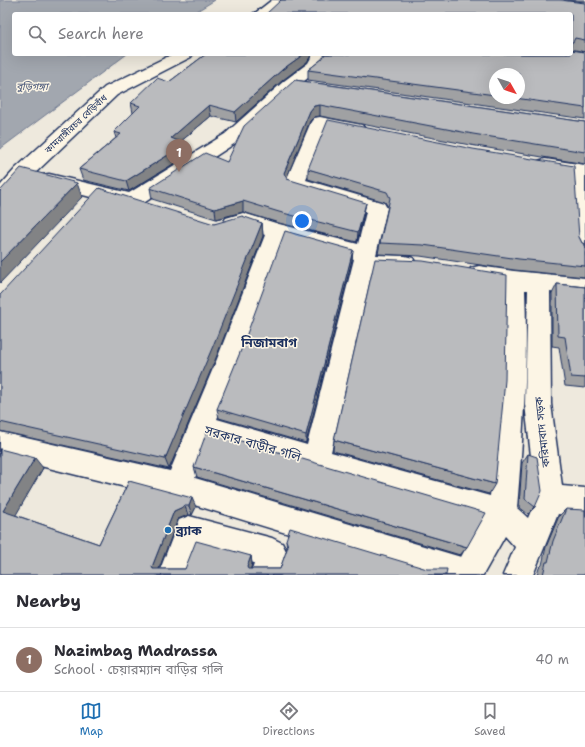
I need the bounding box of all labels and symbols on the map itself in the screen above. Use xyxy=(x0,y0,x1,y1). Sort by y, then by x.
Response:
north arrow xyxy=(489,68,525,104)
water label: বুড়িগঙ্গা xyxy=(16,80,50,93)
street label: কামরাঙ্গীরচর বেড়িবাঁধ xyxy=(42,92,110,157)
pin: 1 xyxy=(166,139,192,172)
your location xyxy=(292,211,312,231)
district label: নিজামবাগ xyxy=(240,334,298,351)
street label: করিমাবাদ সড়ক xyxy=(531,396,554,469)
street label: সরকার বাড়ীর গলি xyxy=(202,421,303,465)
place label: ব্র্যাক xyxy=(175,522,202,539)
marker: ব্র্যাক xyxy=(163,525,173,535)

